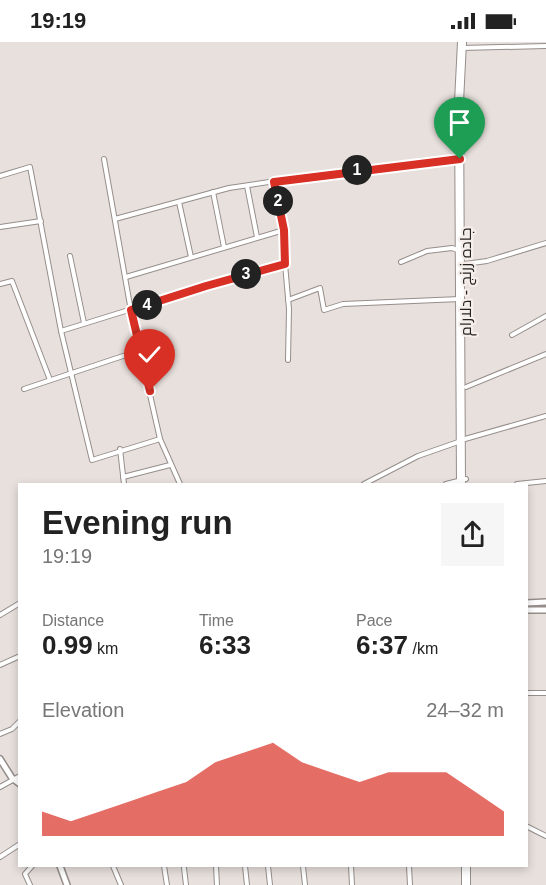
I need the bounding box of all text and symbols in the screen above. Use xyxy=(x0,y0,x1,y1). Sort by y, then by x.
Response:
text: 19:19 xyxy=(30,8,86,33)
pin xyxy=(434,97,485,159)
icon: arrive xyxy=(443,106,476,139)
pin: 1 xyxy=(342,155,372,185)
text: 1 xyxy=(353,161,361,178)
pin: 2 xyxy=(263,186,293,216)
text: 2 xyxy=(274,192,282,209)
street label: جاده زرنج - دلارام xyxy=(457,228,477,336)
pin: 3 xyxy=(231,259,261,289)
text: 3 xyxy=(242,265,250,282)
pin: 4 xyxy=(132,290,162,320)
text: 4 xyxy=(143,296,151,313)
pin xyxy=(124,329,175,391)
icon: check xyxy=(133,338,166,371)
button: share xyxy=(441,503,504,566)
text: Evening run xyxy=(42,504,233,541)
text: 19:19 xyxy=(42,545,92,567)
text: Distance xyxy=(42,612,104,629)
text: Time xyxy=(199,612,234,629)
text: Pace xyxy=(356,612,392,629)
text: 0.99 xyxy=(42,630,93,660)
text: 6:33 xyxy=(199,630,251,660)
text: 6:37 xyxy=(356,630,408,660)
text: km xyxy=(93,640,118,657)
text: /km xyxy=(408,640,438,657)
text: Elevation xyxy=(42,699,124,721)
text: 24–32 m xyxy=(426,699,504,721)

